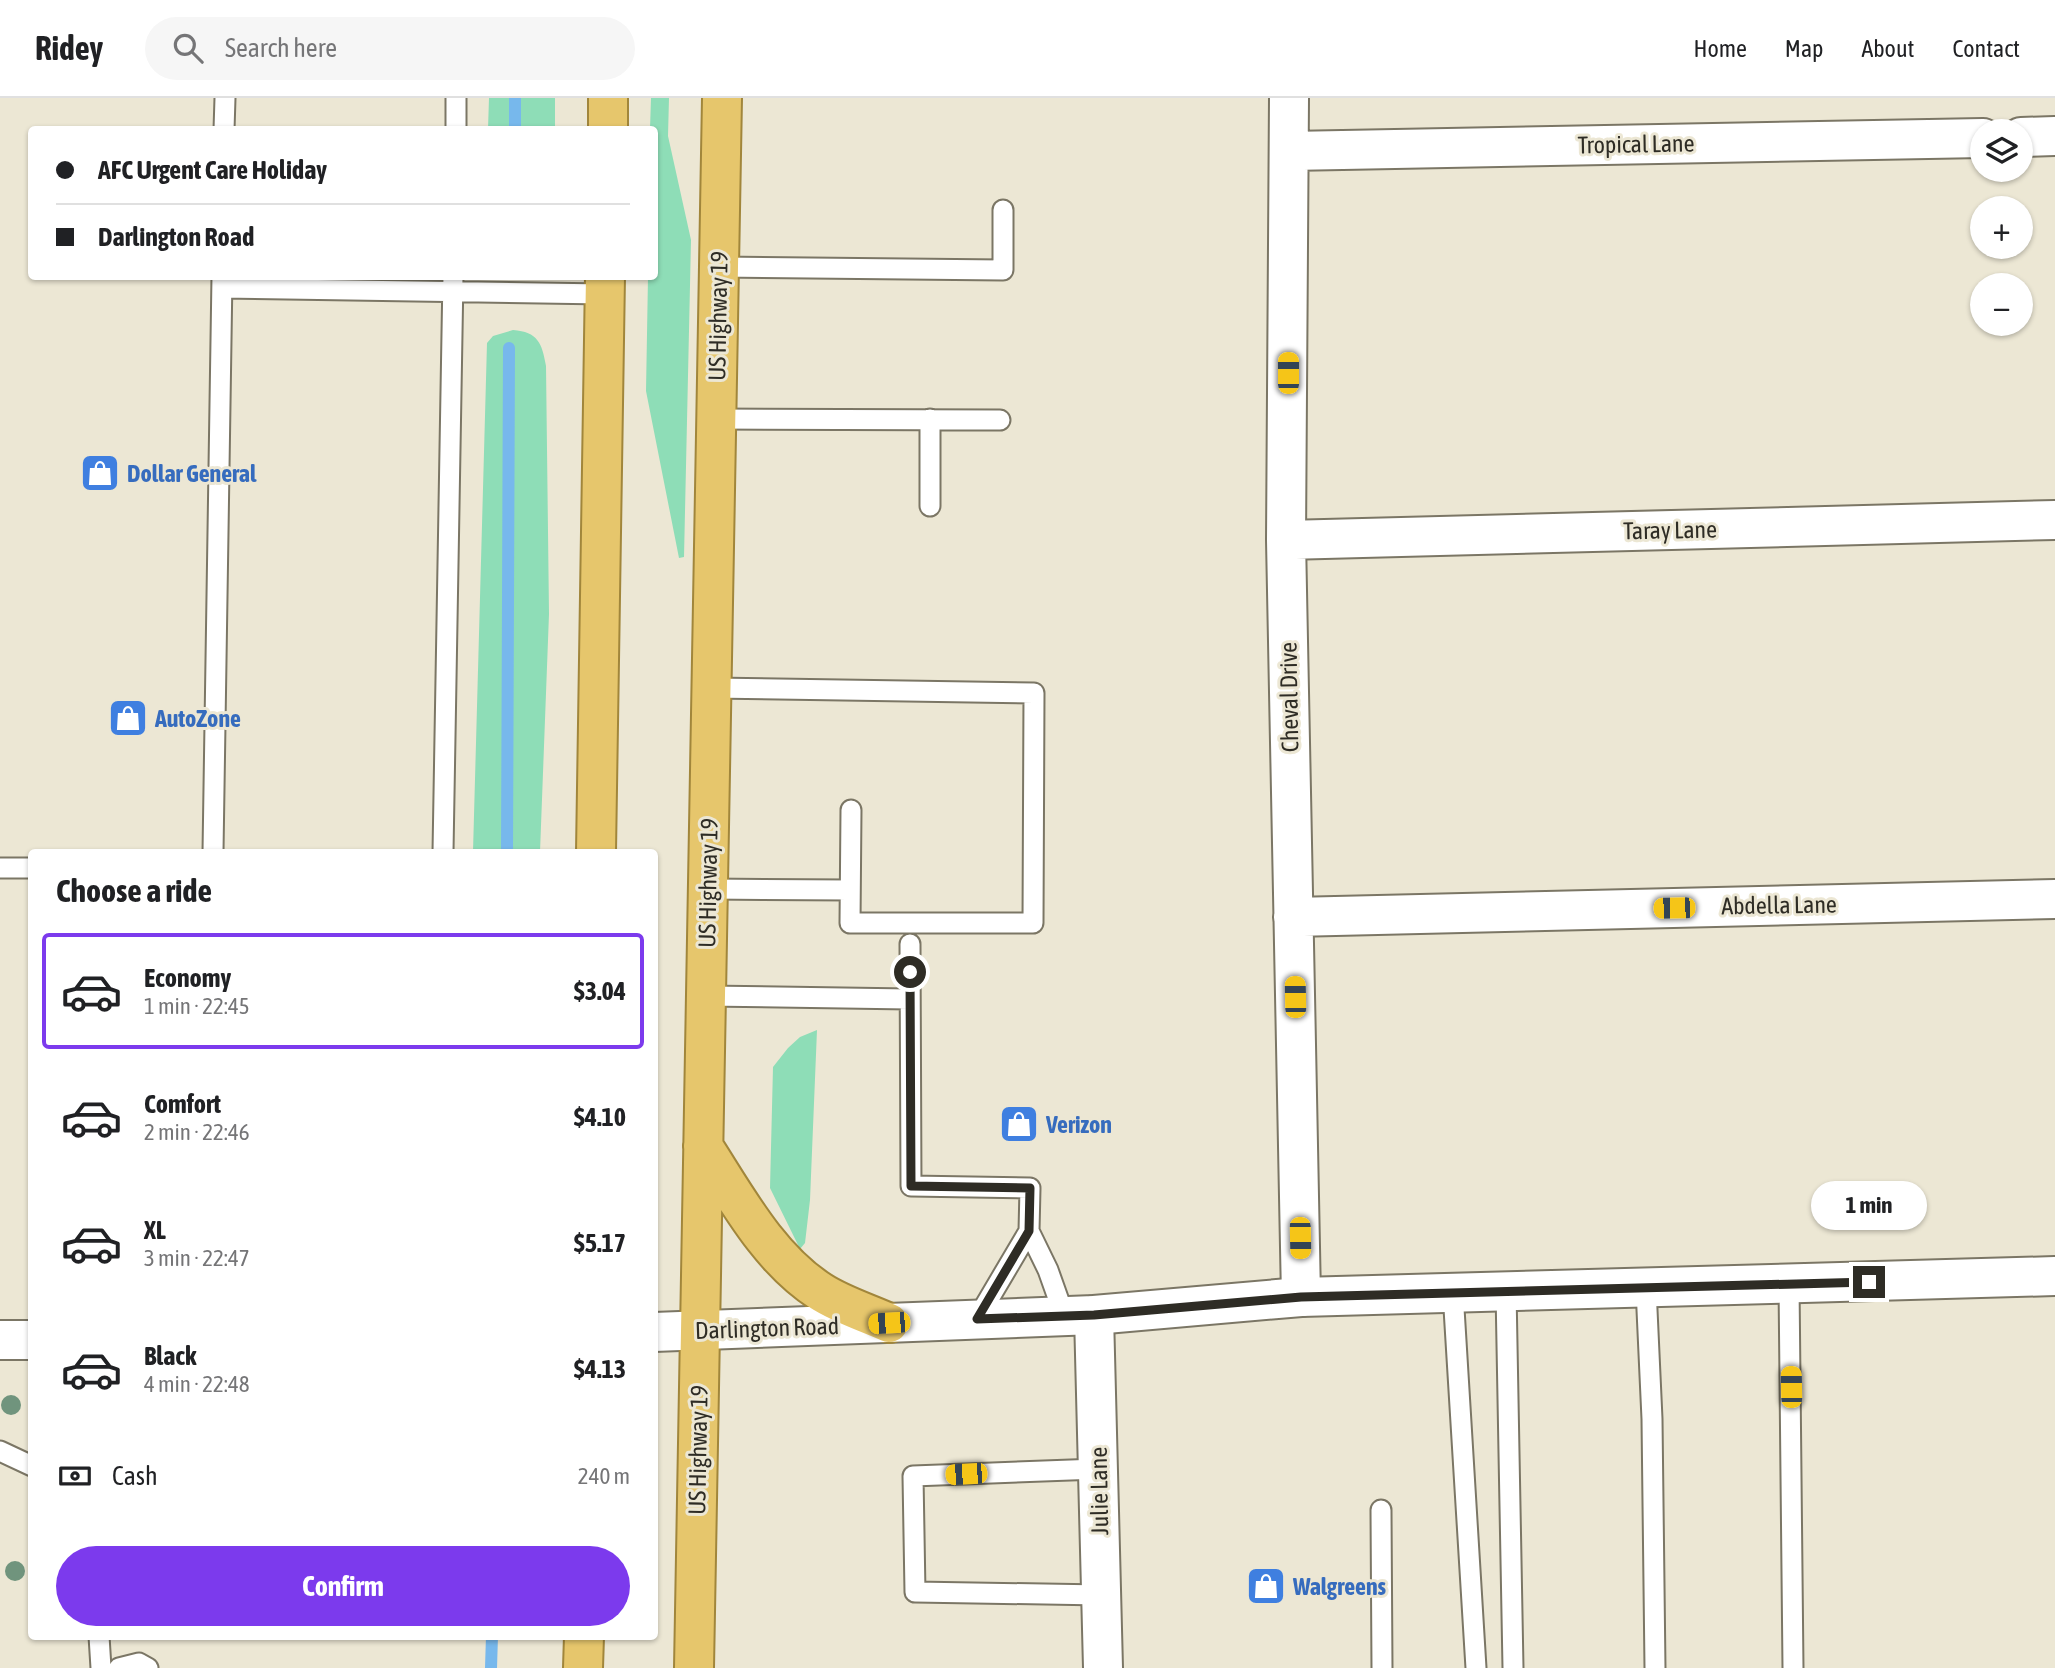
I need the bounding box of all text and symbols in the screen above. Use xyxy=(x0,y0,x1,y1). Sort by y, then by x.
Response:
search box xyxy=(145,17,635,80)
text: Ridey xyxy=(35,29,103,67)
icon: search xyxy=(169,29,207,67)
text: Search here xyxy=(225,33,337,63)
text: Home xyxy=(1693,35,1747,62)
text: Map xyxy=(1785,35,1823,62)
text: About xyxy=(1861,35,1914,62)
text: Contact xyxy=(1952,35,2020,62)
map controls xyxy=(1970,119,2033,336)
button: layers xyxy=(1970,119,2033,182)
street label: Tropical Lane xyxy=(1577,129,1695,159)
text: AFC Urgent Care Holiday xyxy=(98,155,327,185)
button: + xyxy=(1970,196,2033,259)
text: Darlington Road xyxy=(98,222,254,252)
street label: US Highway 19 xyxy=(703,251,733,381)
button: − xyxy=(1970,273,2033,336)
car xyxy=(1278,352,1299,394)
shop icon: Dollar General xyxy=(79,452,121,494)
place label: Dollar General xyxy=(127,460,257,487)
street label: Taray Lane xyxy=(1623,516,1717,544)
street label: Cheval Drive xyxy=(1275,642,1303,752)
shop icon: AutoZone xyxy=(107,697,149,739)
place label: AutoZone xyxy=(154,705,241,732)
street label: US Highway 19 xyxy=(693,818,723,948)
text: Choose a ride xyxy=(56,872,212,909)
street label: Abdella Lane xyxy=(1721,890,1837,920)
car xyxy=(1653,897,1696,919)
route start xyxy=(894,956,926,988)
icon: car xyxy=(60,960,123,1023)
text: Economy xyxy=(144,963,231,993)
text: $3.04 xyxy=(574,976,626,1006)
car xyxy=(1285,976,1306,1018)
text: 1 min · 22:45 xyxy=(144,993,250,1019)
icon: car xyxy=(60,1086,123,1149)
text: Comfort xyxy=(144,1089,221,1119)
text: $4.10 xyxy=(574,1102,626,1132)
shop icon: Verizon xyxy=(998,1103,1040,1145)
place label: Verizon xyxy=(1045,1111,1112,1138)
text: 2 min · 22:46 xyxy=(144,1119,250,1145)
callout: 1 min xyxy=(1811,1180,1927,1230)
text: 1 min xyxy=(1846,1192,1892,1218)
icon: car xyxy=(60,1212,123,1275)
text: XL xyxy=(144,1215,166,1245)
car xyxy=(1290,1217,1311,1259)
text: $5.17 xyxy=(574,1228,626,1258)
text: 3 min · 22:47 xyxy=(144,1245,250,1271)
route end xyxy=(1853,1266,1885,1298)
car xyxy=(868,1311,911,1335)
street label: Darlington Road xyxy=(694,1312,840,1344)
icon: car xyxy=(60,1338,123,1401)
text: Black xyxy=(144,1341,196,1371)
text: $4.13 xyxy=(574,1354,626,1384)
car xyxy=(1781,1366,1802,1408)
text: 4 min · 22:48 xyxy=(144,1371,250,1397)
street label: US Highway 19 xyxy=(683,1385,713,1515)
street label: Julie Lane xyxy=(1085,1447,1113,1535)
icon: cash xyxy=(56,1457,94,1495)
text: Cash xyxy=(112,1461,158,1491)
car xyxy=(945,1462,988,1486)
text: 240 m xyxy=(578,1463,630,1489)
button: Confirm xyxy=(56,1546,630,1626)
shop icon: Walgreens xyxy=(1245,1565,1287,1607)
place label: Walgreens xyxy=(1292,1573,1387,1600)

